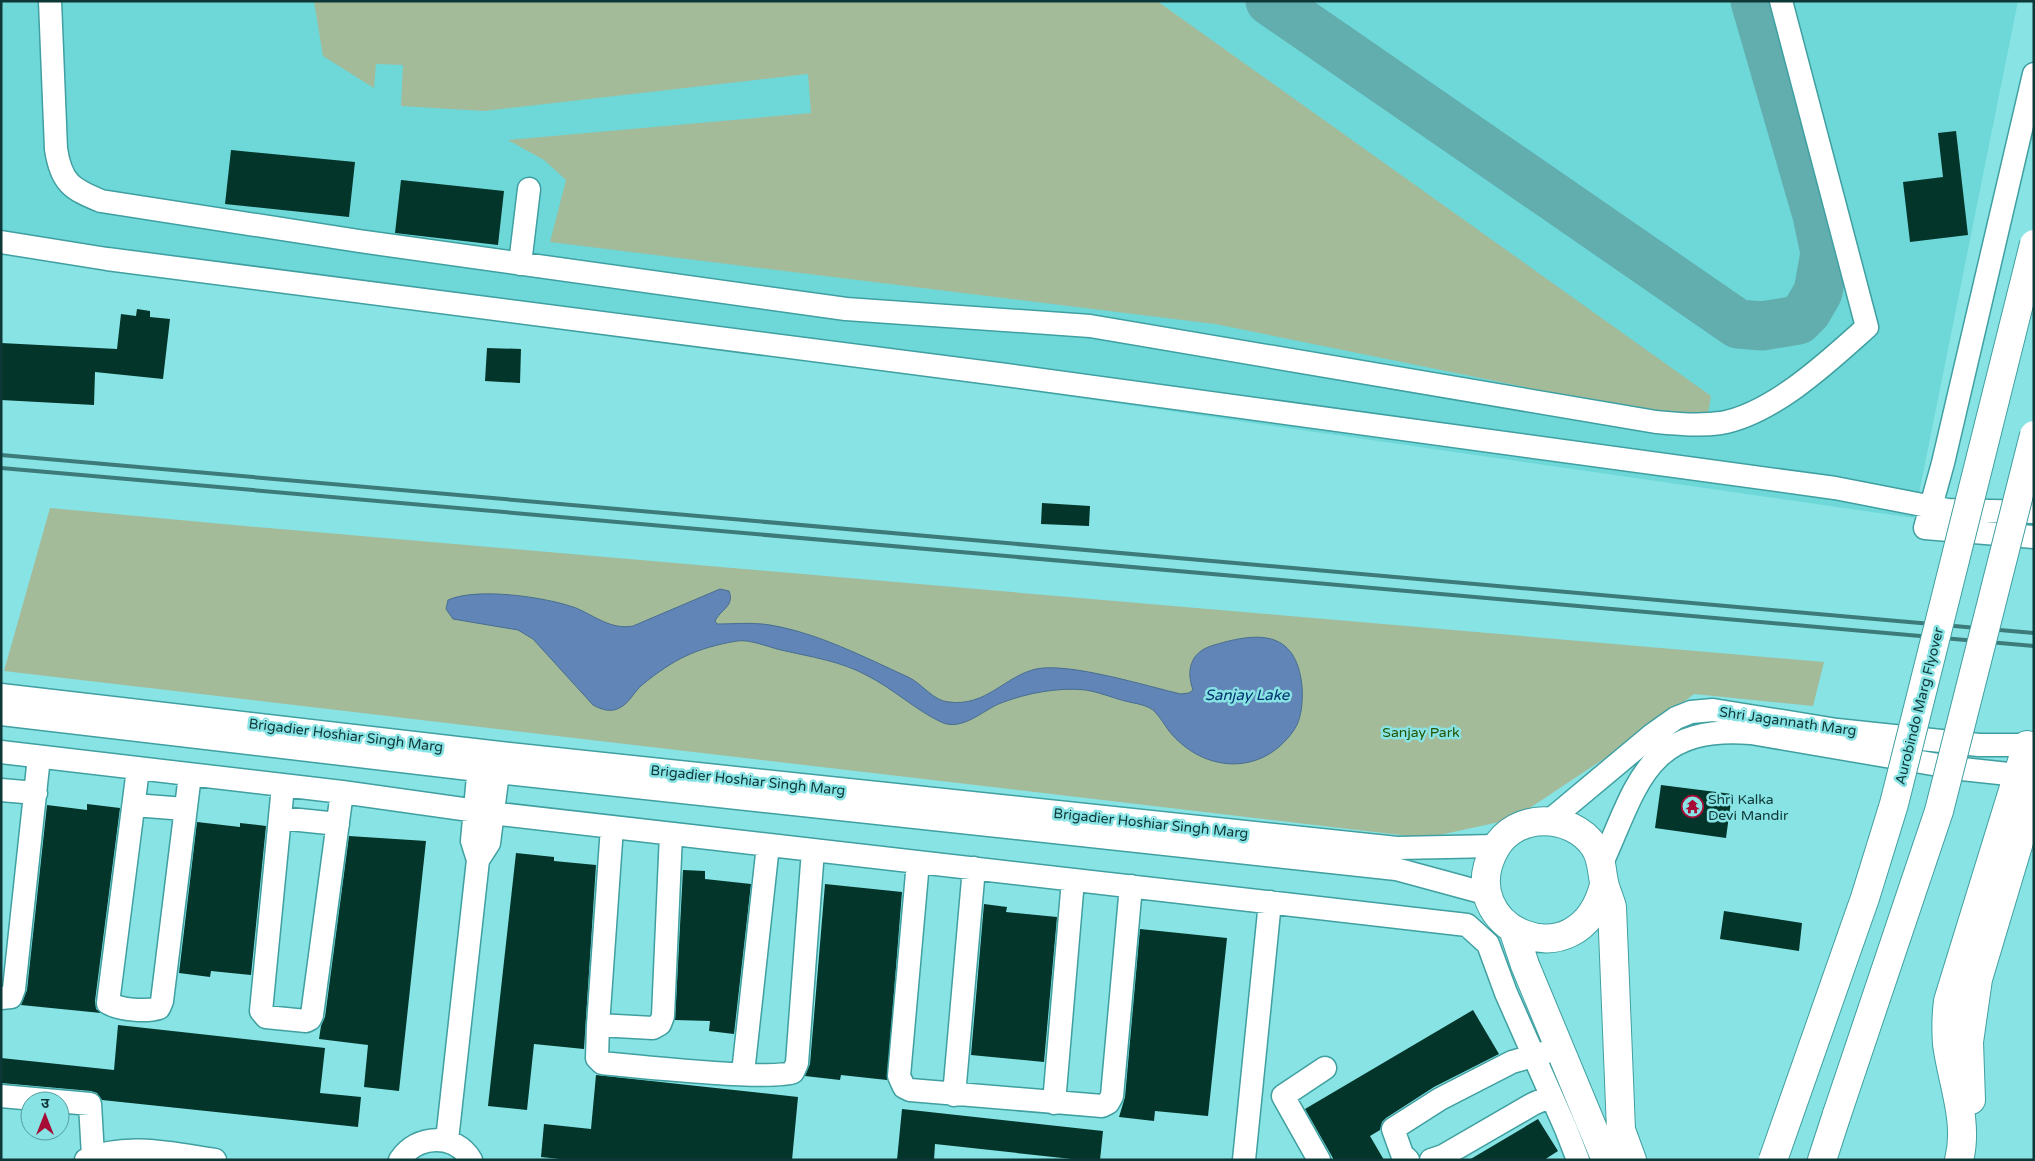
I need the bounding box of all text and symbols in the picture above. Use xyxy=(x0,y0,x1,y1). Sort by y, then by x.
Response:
street label: Aurobindo Marg Flyover xyxy=(1892,625,1947,787)
water label: Sanjay Lake xyxy=(1205,686,1291,704)
street label: Shri Jagannath Marg xyxy=(1718,703,1858,740)
street label: Brigadier Hoshiar Singh Marg xyxy=(248,715,444,756)
park label: Sanjay Park xyxy=(1382,724,1460,741)
street label: Brigadier Hoshiar Singh Marg xyxy=(650,762,846,799)
place label: Shri Kalka Devi Mandir xyxy=(1708,791,1789,824)
temple icon: Shri Kalka Devi Mandir xyxy=(1680,795,1704,819)
street label: Brigadier Hoshiar Singh Marg xyxy=(1053,805,1249,842)
north arrow xyxy=(20,1091,70,1141)
text: उ xyxy=(41,1095,50,1112)

